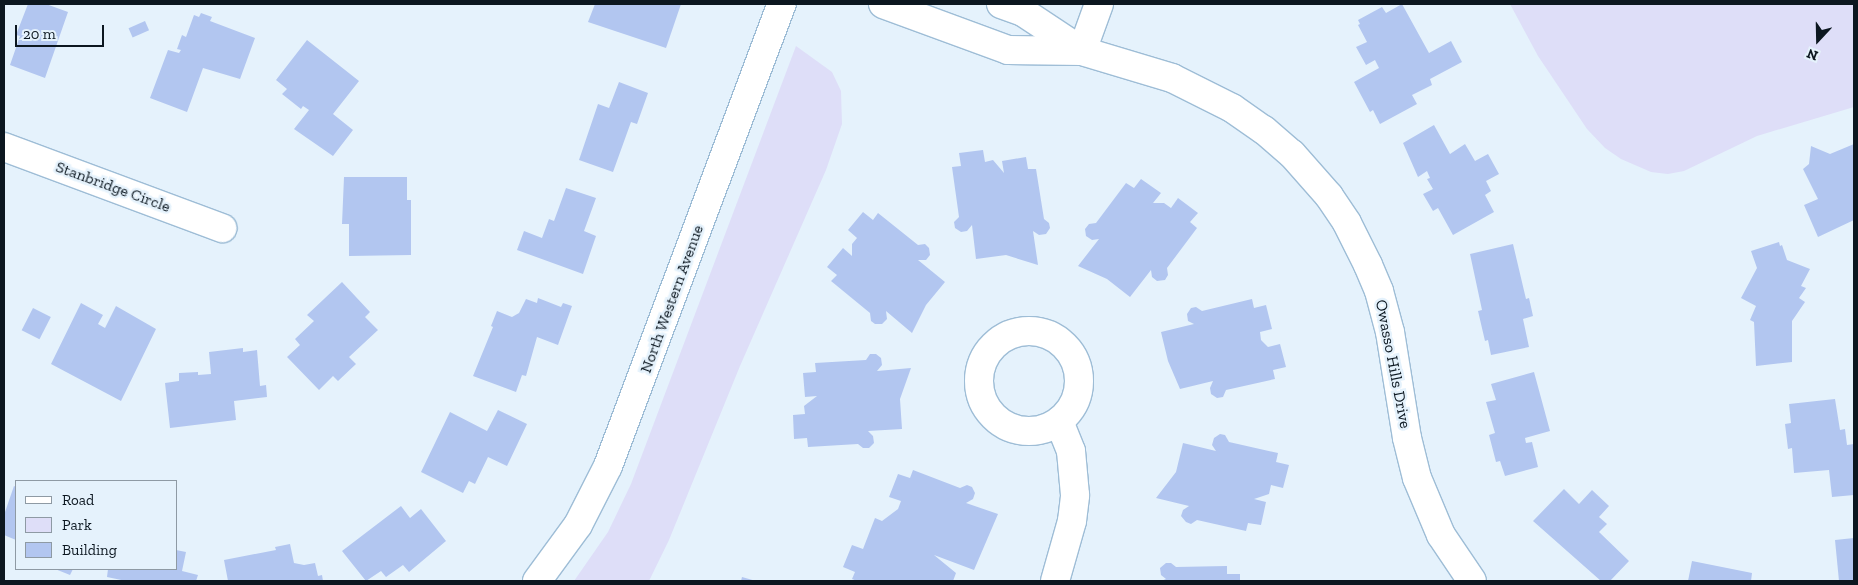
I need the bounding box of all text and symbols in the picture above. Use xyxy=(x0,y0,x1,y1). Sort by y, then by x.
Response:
scale bar xyxy=(18,15,106,47)
north arrow xyxy=(1793,15,1843,65)
text: 20 m xyxy=(23,25,56,43)
text: N xyxy=(1804,45,1820,64)
street label: Stanbridge Circle xyxy=(53,157,173,217)
street label: North Western Avenue xyxy=(636,222,708,376)
street label: Owasso Hills Drive xyxy=(1371,298,1415,430)
legend xyxy=(15,480,178,570)
text: Road xyxy=(62,491,94,509)
text: Park xyxy=(62,516,92,534)
text: Building xyxy=(62,541,117,559)

